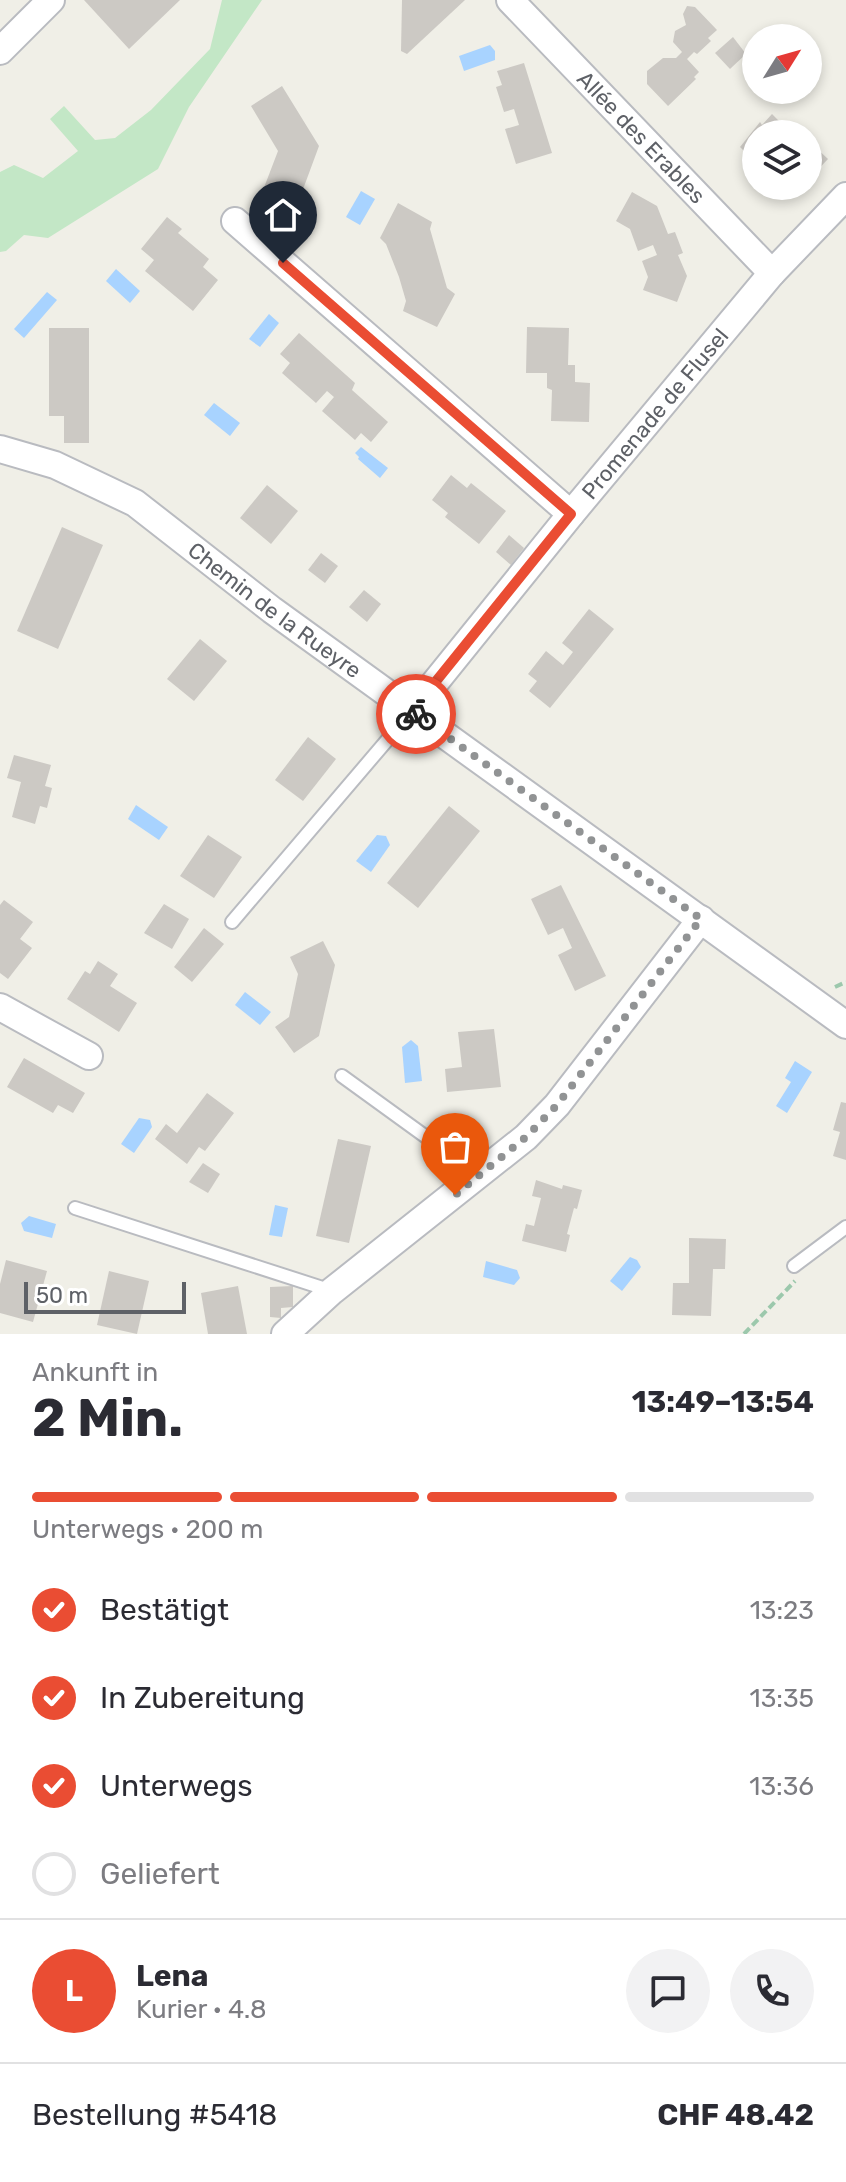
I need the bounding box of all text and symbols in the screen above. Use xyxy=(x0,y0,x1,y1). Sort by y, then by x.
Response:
north arrow xyxy=(742,24,822,104)
map controls xyxy=(742,24,822,200)
street label: Allée des Erables xyxy=(572,65,711,209)
button: layers xyxy=(742,120,822,200)
pin xyxy=(249,181,317,263)
icon: home xyxy=(261,193,305,237)
street label: Promenade de Flusel xyxy=(576,323,734,504)
street label: Chemin de la Rueyre xyxy=(183,536,367,684)
courier xyxy=(376,674,456,754)
icon: bike xyxy=(394,692,438,736)
pin xyxy=(421,1113,489,1195)
icon: bag xyxy=(433,1125,477,1169)
scale bar xyxy=(24,1278,186,1314)
text: 50 m xyxy=(36,1282,88,1309)
text: Ankunft in xyxy=(32,1357,158,1388)
text: 13:49–13:54 xyxy=(632,1384,814,1420)
text: 2 Min. xyxy=(32,1387,183,1449)
text: Unterwegs · 200 m xyxy=(32,1514,263,1545)
icon: check xyxy=(32,1588,76,1632)
text: Bestätigt xyxy=(100,1592,229,1628)
text: 13:23 xyxy=(750,1595,814,1626)
icon: check xyxy=(32,1676,76,1720)
text: In Zubereitung xyxy=(100,1680,305,1716)
text: 13:35 xyxy=(750,1683,814,1714)
icon: check xyxy=(32,1764,76,1808)
text: Unterwegs xyxy=(100,1768,253,1804)
text: 13:36 xyxy=(749,1771,814,1802)
text: Geliefert xyxy=(100,1856,220,1892)
button: chat xyxy=(626,1949,710,2033)
button: phone xyxy=(730,1949,814,2033)
text: Lena xyxy=(136,1958,209,1994)
text: L xyxy=(65,1973,83,2009)
text: Kurier · 4.8 xyxy=(136,1994,267,2025)
text: Bestellung #5418 xyxy=(32,2097,277,2133)
text: CHF 48.42 xyxy=(657,2097,814,2133)

